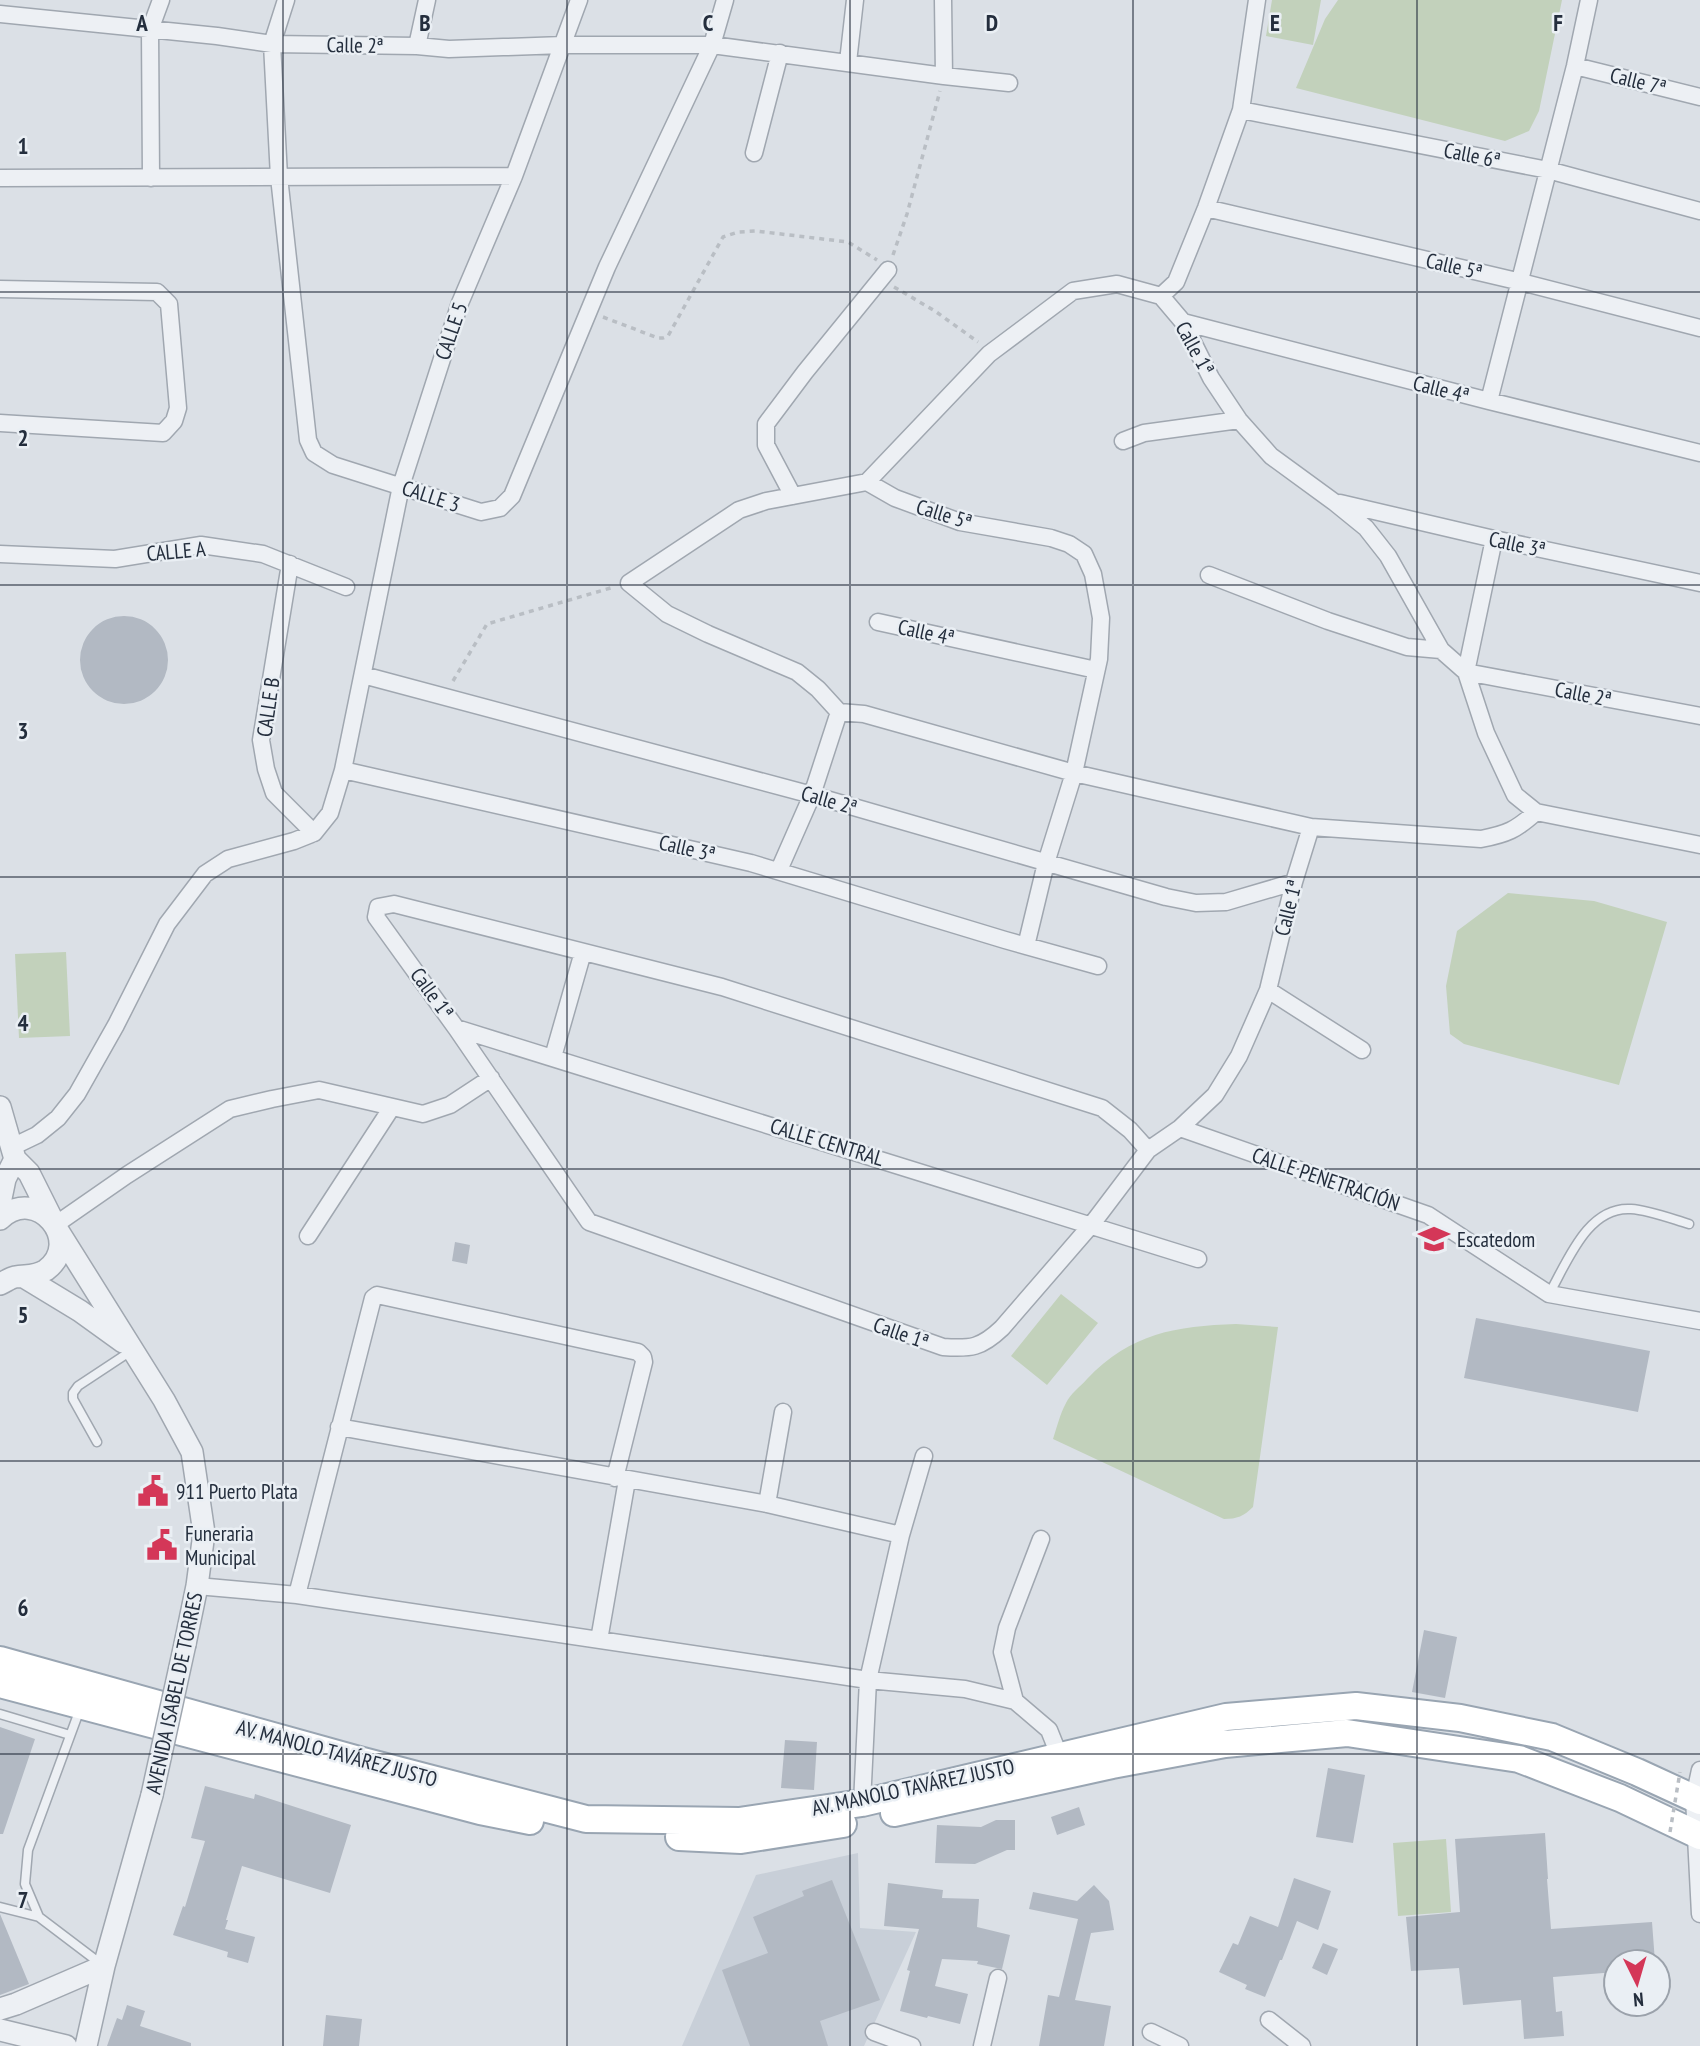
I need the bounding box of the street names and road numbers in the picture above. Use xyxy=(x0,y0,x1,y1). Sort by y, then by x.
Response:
street label: Calle 2ª xyxy=(326,31,384,59)
street label: Calle 7ª xyxy=(1607,61,1669,101)
street label: Calle 6ª xyxy=(1442,136,1502,174)
street label: Calle 5ª xyxy=(1423,246,1485,286)
street label: CALLE 5 xyxy=(429,299,473,363)
street label: Calle 1ª xyxy=(1169,317,1221,379)
street label: Calle 4ª xyxy=(1410,369,1472,409)
street label: CALLE 3 xyxy=(399,474,463,518)
street label: Calle 5ª xyxy=(913,493,975,535)
street label: Calle 3ª xyxy=(1486,525,1548,563)
street label: CALLE A xyxy=(145,535,207,567)
street label: Calle 4ª xyxy=(895,613,957,651)
street label: Calle 2ª xyxy=(1553,675,1613,713)
street label: CALLE B xyxy=(250,676,286,738)
street label: Calle 2ª xyxy=(798,779,860,821)
street label: Calle 3ª xyxy=(656,828,718,868)
street label: Calle 1ª xyxy=(1268,877,1308,939)
street label: Calle 1ª xyxy=(404,962,460,1024)
street label: CALLE CENTRAL xyxy=(767,1112,887,1172)
street label: CALLE PENETRACIÓN xyxy=(1249,1141,1403,1217)
street label: Calle 1ª xyxy=(870,1311,932,1355)
street label: AVENIDA ISABEL DE TORRES xyxy=(139,1590,209,1796)
street label: AV. MANOLO TAVÁREZ JUSTO xyxy=(234,1713,440,1793)
street label: AV. MANOLO TAVÁREZ JUSTO xyxy=(809,1752,1017,1822)

